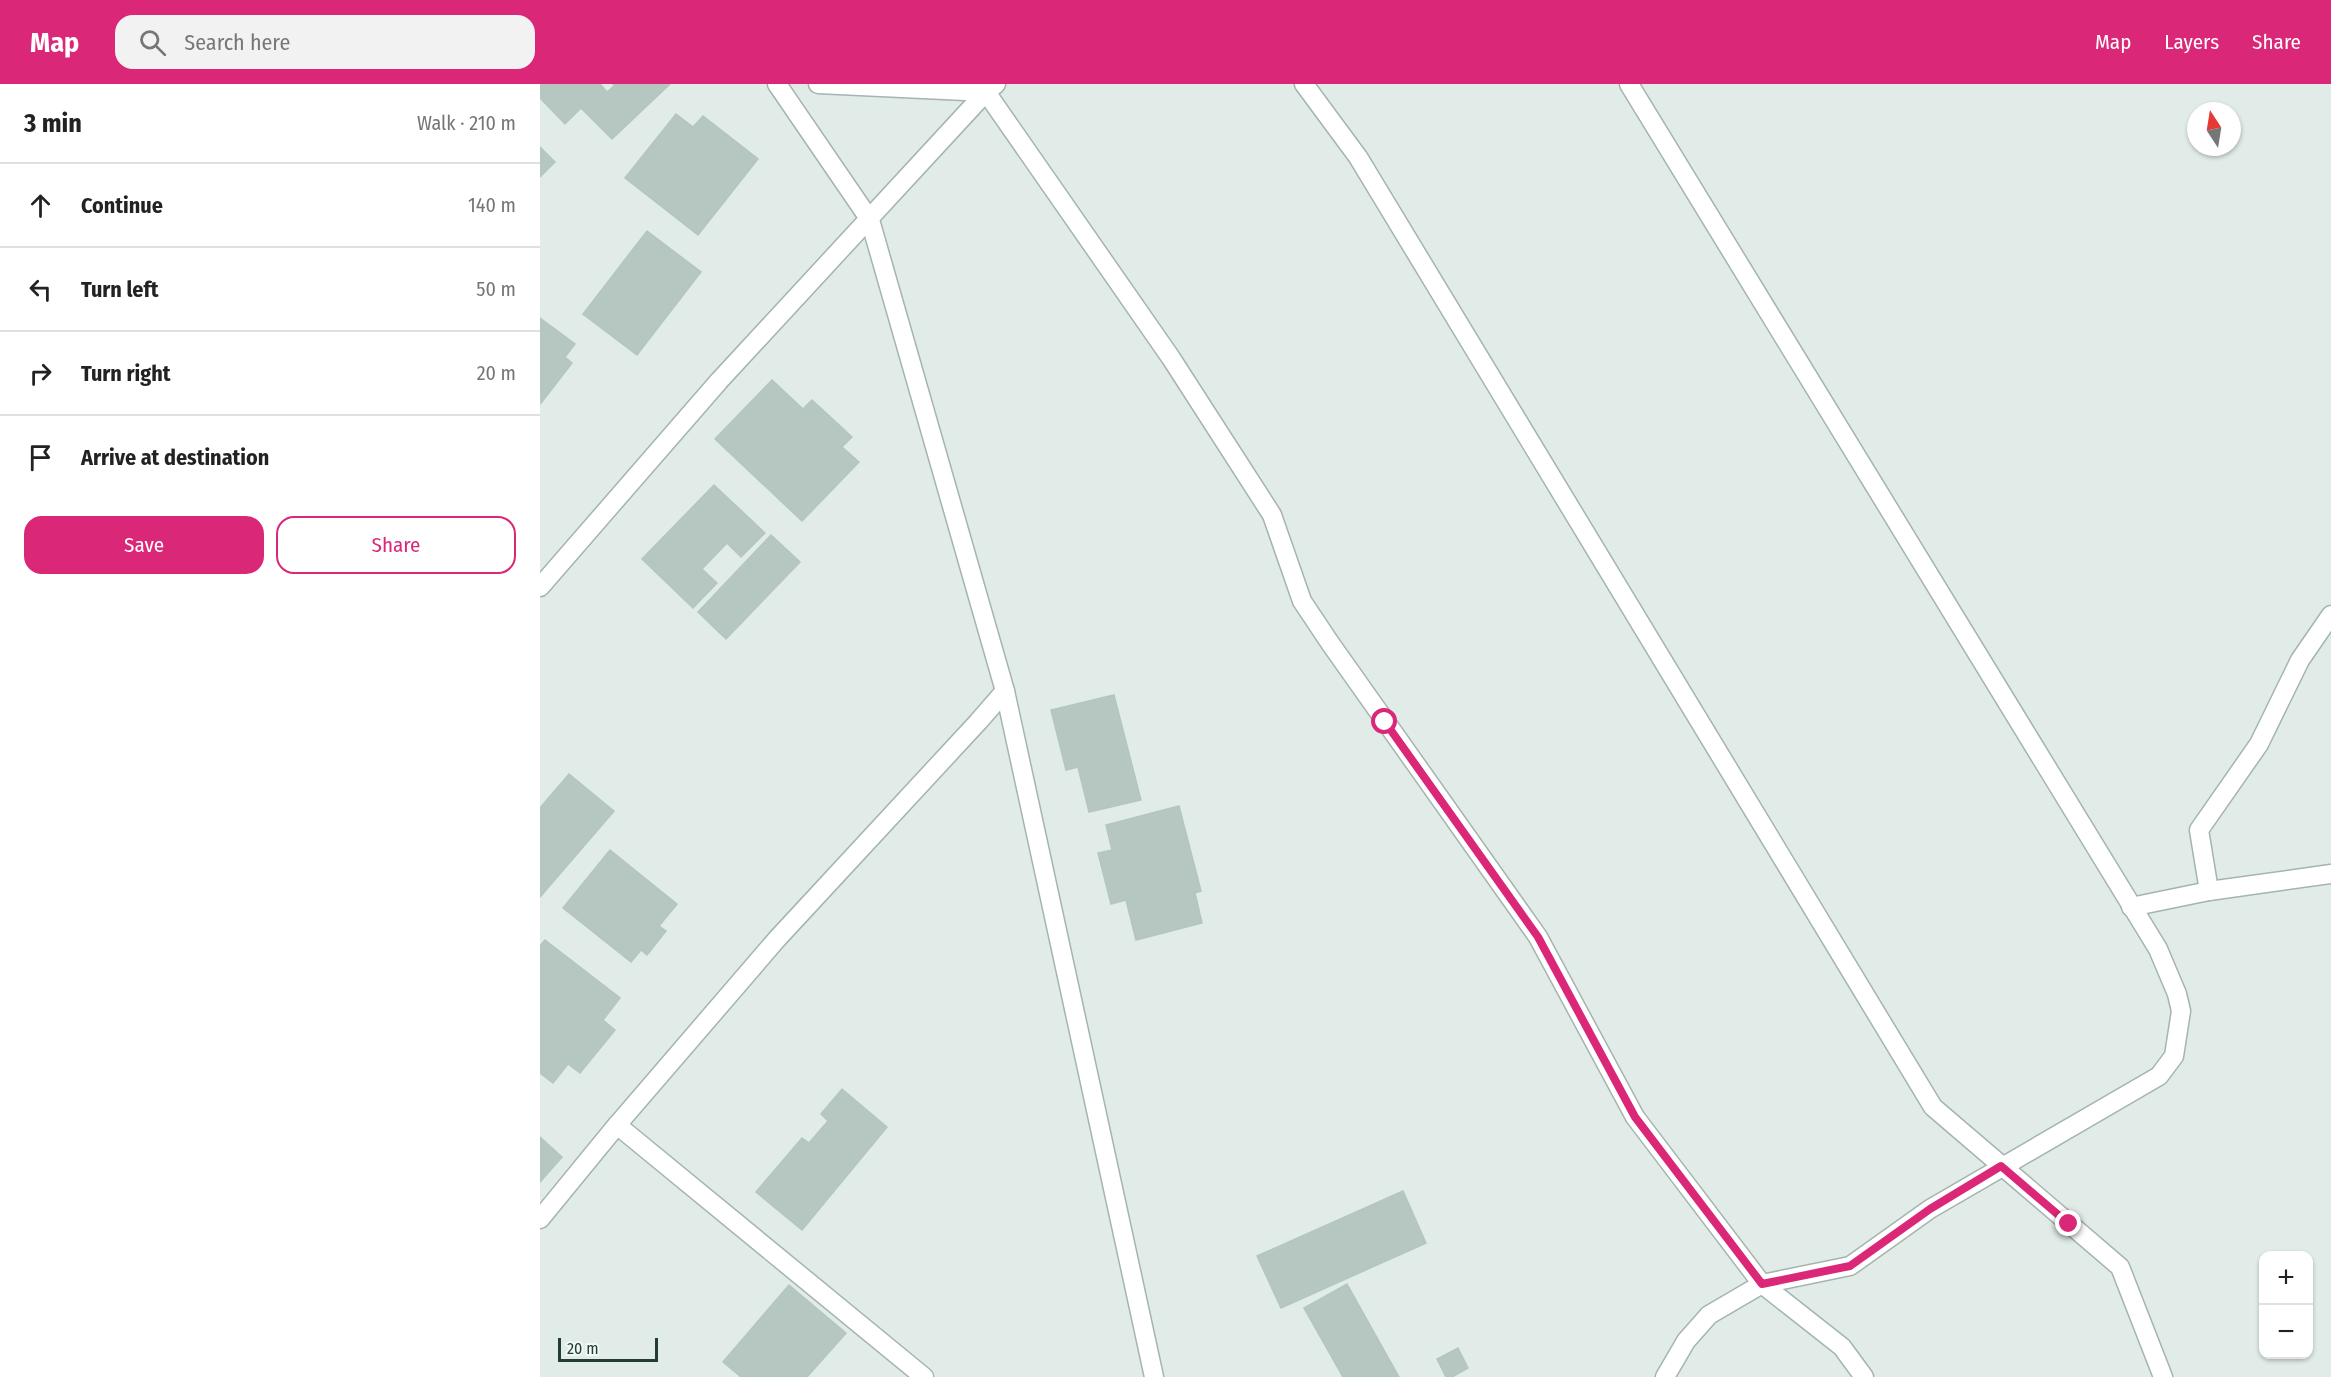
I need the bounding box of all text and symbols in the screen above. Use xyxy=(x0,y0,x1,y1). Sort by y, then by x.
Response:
search box xyxy=(115,15,535,69)
text: Map xyxy=(30,26,79,59)
icon: search xyxy=(136,26,169,59)
text: Search here xyxy=(184,29,290,56)
text: Map xyxy=(2095,29,2131,55)
text: Layers xyxy=(2164,29,2219,55)
text: Share xyxy=(2252,29,2301,55)
north arrow xyxy=(2187,102,2241,156)
text: 3 min xyxy=(24,108,82,139)
text: Walk · 210 m xyxy=(417,111,516,135)
icon: ahead xyxy=(24,189,57,222)
text: Continue xyxy=(81,192,163,219)
text: 140 m xyxy=(468,193,516,217)
icon: left xyxy=(24,273,57,306)
text: Turn left xyxy=(81,276,159,303)
text: 50 m xyxy=(476,277,516,301)
icon: right xyxy=(24,357,57,390)
text: Turn right xyxy=(81,360,170,387)
text: 20 m xyxy=(477,361,516,385)
icon: arrive xyxy=(24,441,57,474)
text: Arrive at destination xyxy=(81,444,269,471)
button: Save xyxy=(24,516,264,574)
button: Share xyxy=(276,516,516,574)
route start xyxy=(1371,708,1397,734)
route end xyxy=(2055,1210,2081,1236)
map controls xyxy=(2259,1251,2313,1359)
button: + xyxy=(2259,1251,2313,1305)
button: − xyxy=(2259,1305,2313,1359)
scale bar xyxy=(558,1335,658,1362)
text: 20 m xyxy=(567,1339,598,1358)

